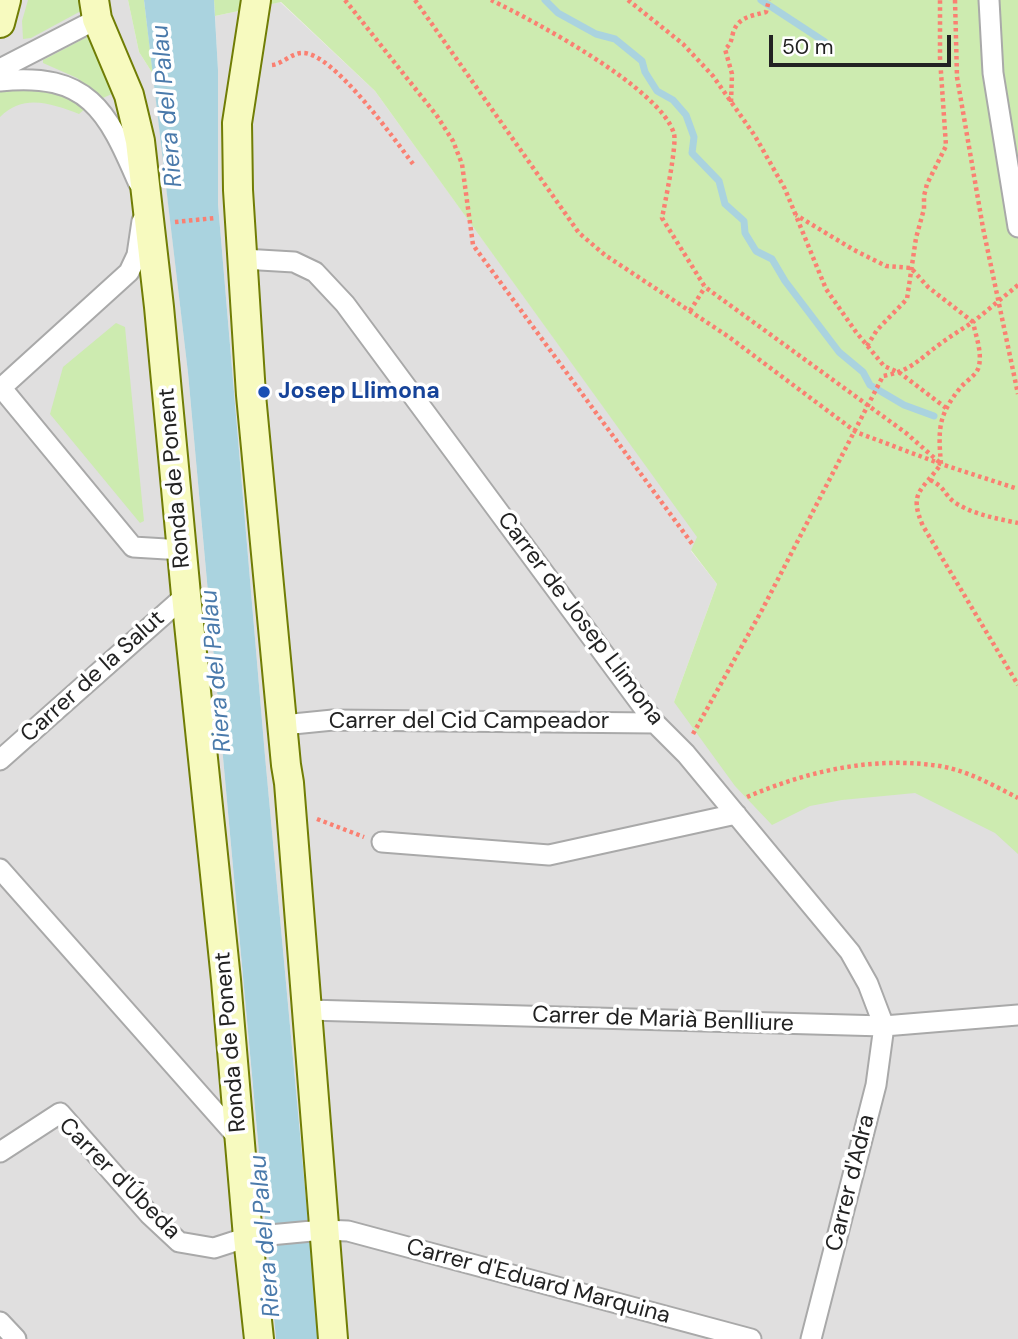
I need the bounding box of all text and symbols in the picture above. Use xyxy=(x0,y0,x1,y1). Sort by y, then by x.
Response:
scale bar xyxy=(773,21,955,65)
water label: Riera del Palau xyxy=(147,24,189,188)
text: 50 m xyxy=(782,33,833,61)
place label: Josep Llimona xyxy=(278,378,440,406)
marker: Josep Llimona xyxy=(256,384,272,400)
street label: Ronda de Ponent xyxy=(153,387,197,569)
street label: Carrer de Josep Llimona xyxy=(491,507,669,731)
water label: Riera del Palau xyxy=(196,589,238,753)
street label: Carrer de la Salut xyxy=(15,605,171,749)
street label: Carrer del Cid Campeador xyxy=(329,708,609,736)
street label: Ronda de Ponent xyxy=(209,951,253,1133)
street label: Carrer de Marià Benlliure xyxy=(532,1002,794,1038)
street label: Carrer d'Úbeda xyxy=(52,1112,186,1246)
street label: Carrer d'Adra xyxy=(821,1112,881,1254)
water label: Riera del Palau xyxy=(245,1154,287,1318)
street label: Carrer d'Eduard Marquina xyxy=(403,1233,673,1331)

